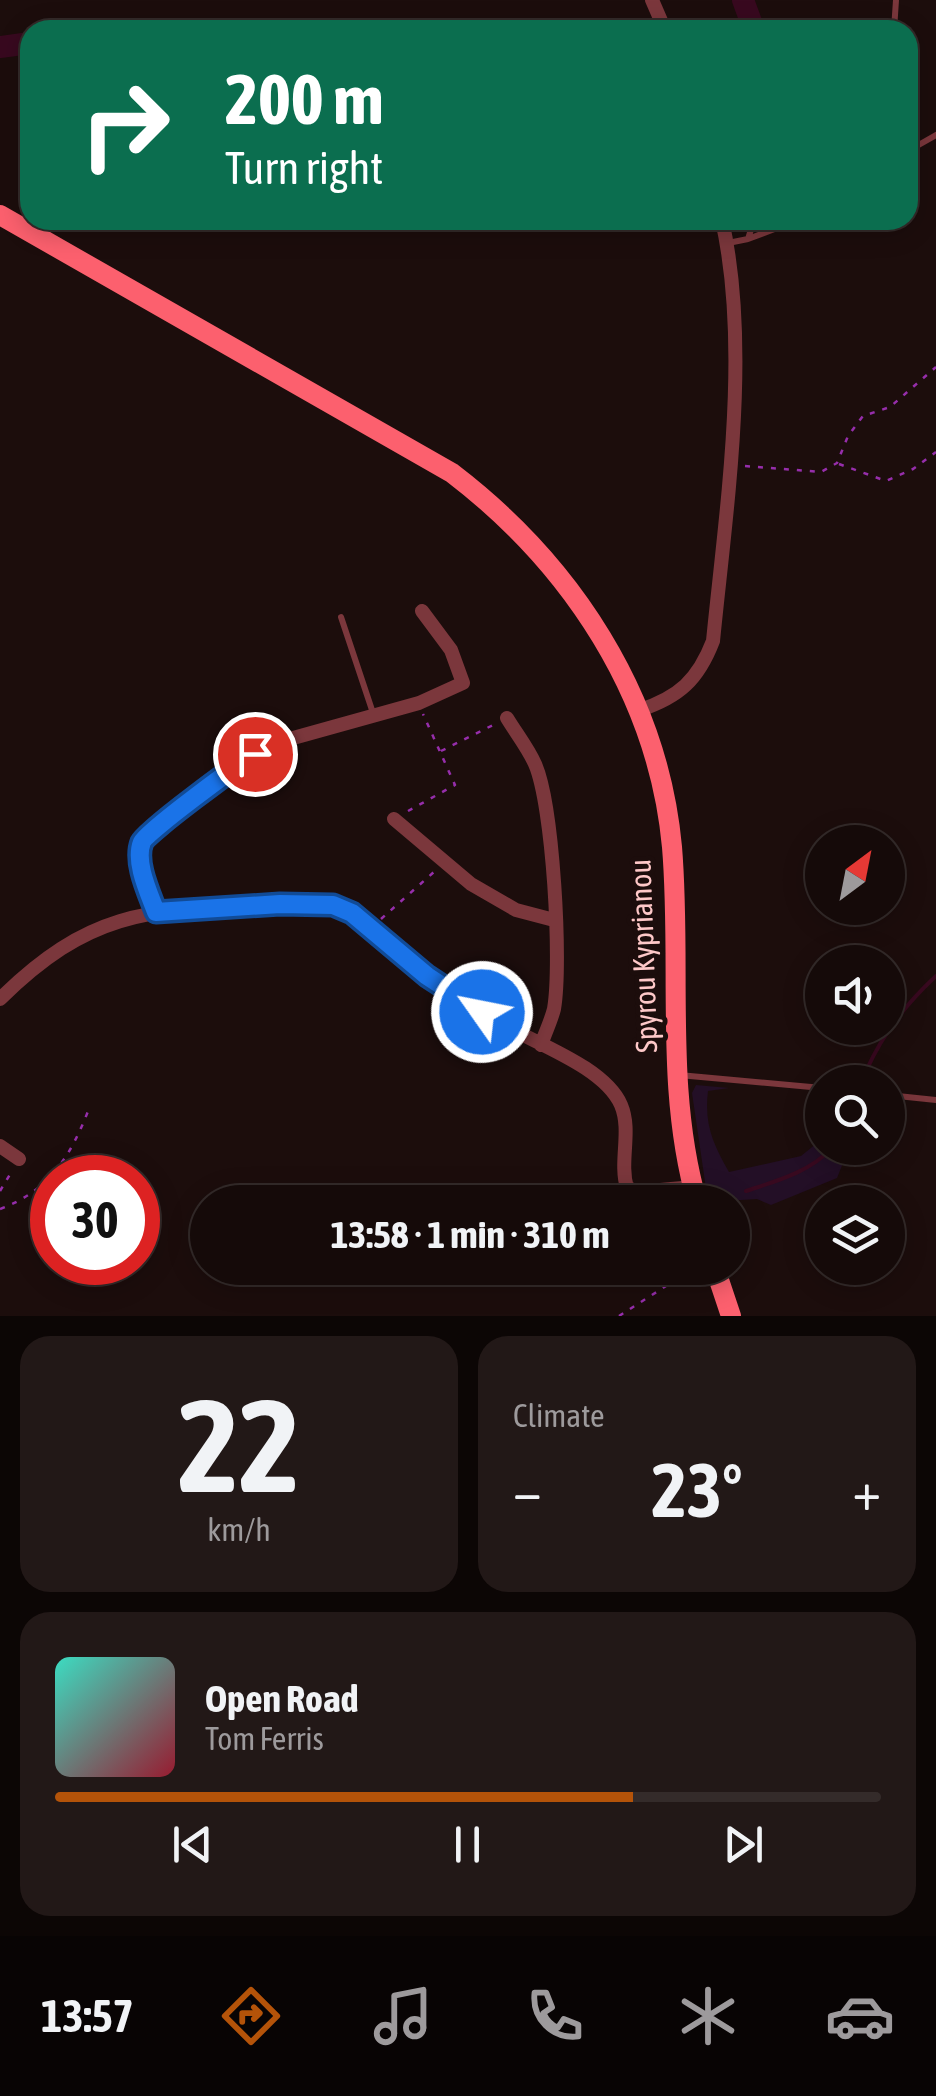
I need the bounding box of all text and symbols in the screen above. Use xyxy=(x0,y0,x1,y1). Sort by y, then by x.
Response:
text: 200 m xyxy=(225,59,384,139)
icon: right xyxy=(60,60,190,190)
text: Turn right xyxy=(225,142,383,194)
pin xyxy=(213,712,298,797)
icon: arrive xyxy=(228,727,283,782)
north arrow xyxy=(805,825,905,925)
map controls xyxy=(805,825,905,1285)
street label: Spyrou Kyprianou xyxy=(623,859,663,1053)
button: sound xyxy=(805,945,905,1045)
position arrow xyxy=(430,960,534,1064)
button: search xyxy=(805,1065,905,1165)
speed limit sign: 30 xyxy=(30,1155,160,1285)
button: layers xyxy=(805,1185,905,1285)
text: 13:58 · 1 min · 310 m xyxy=(330,1213,610,1256)
text: 22 xyxy=(178,1371,300,1520)
text: Climate xyxy=(513,1397,605,1434)
text: 23° xyxy=(651,1447,743,1533)
text: − xyxy=(513,1459,542,1522)
text: + xyxy=(852,1459,881,1522)
text: km/h xyxy=(207,1511,271,1548)
text: Open Road xyxy=(205,1677,359,1720)
text: Tom Ferris xyxy=(205,1720,324,1757)
icon: previous xyxy=(165,1817,220,1872)
icon: pause xyxy=(440,1817,495,1872)
icon: next xyxy=(716,1817,771,1872)
icon: directions xyxy=(216,1981,286,2051)
icon: music xyxy=(368,1981,438,2051)
icon: phone xyxy=(520,1981,590,2051)
icon: climate xyxy=(673,1981,743,2051)
icon: car xyxy=(825,1981,895,2051)
text: 13:57 xyxy=(41,1990,134,2042)

